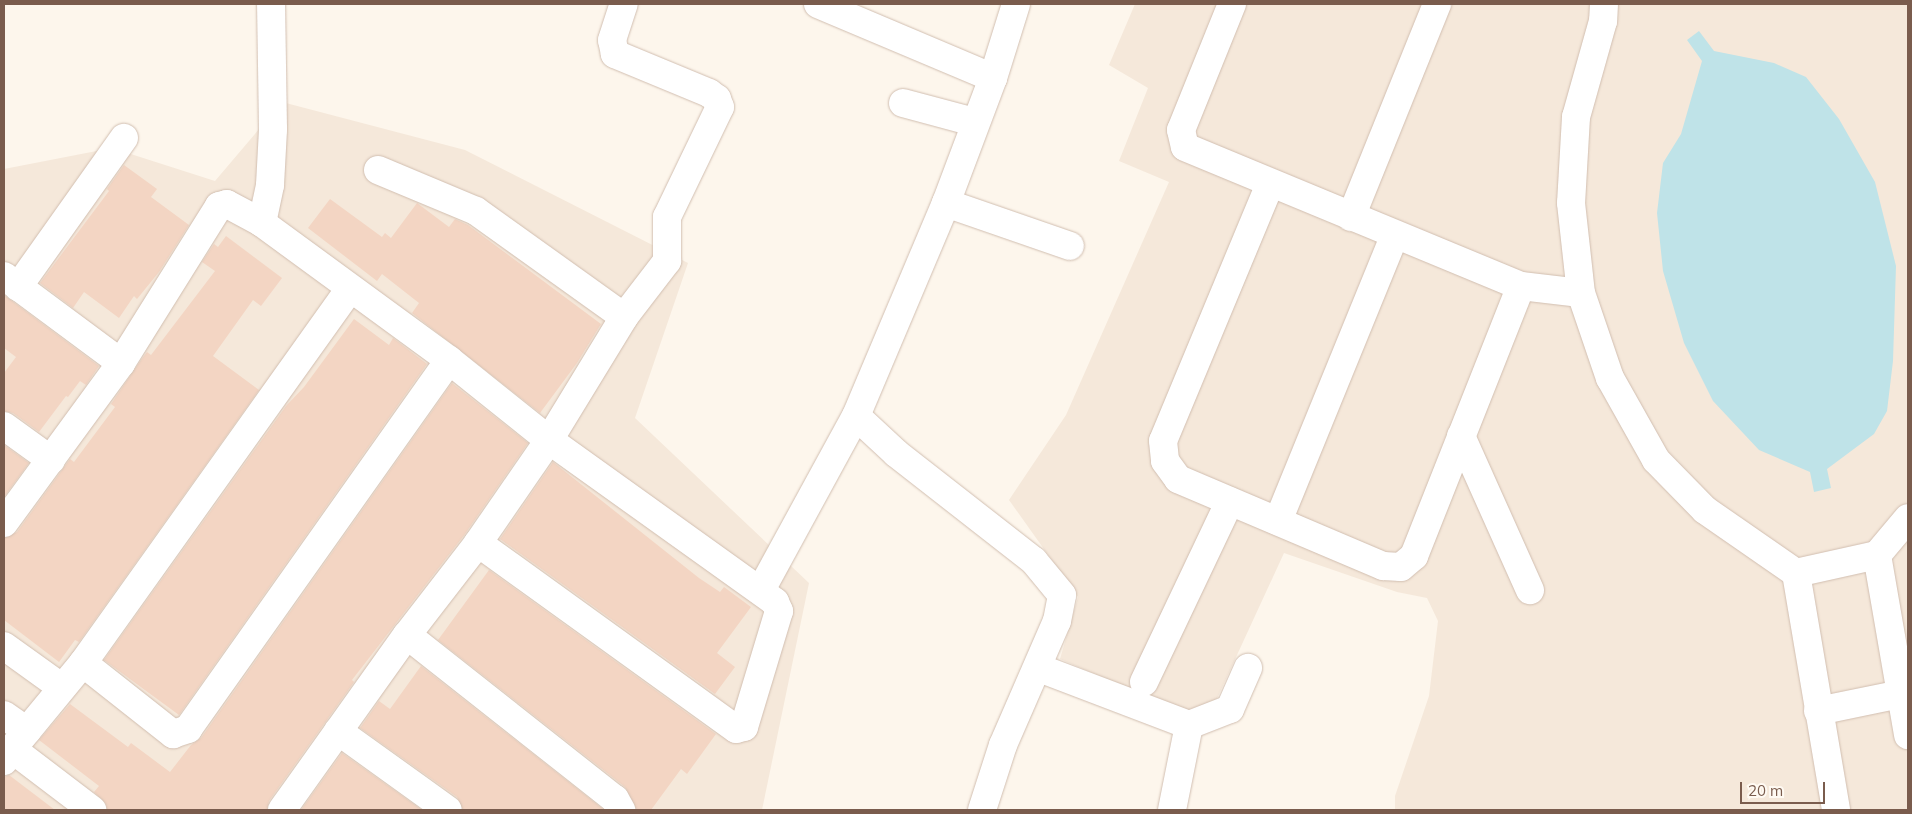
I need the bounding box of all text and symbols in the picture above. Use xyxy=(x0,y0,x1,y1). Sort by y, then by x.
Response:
scale bar xyxy=(1742,772,1827,804)
text: 20 m xyxy=(1748,781,1783,800)

